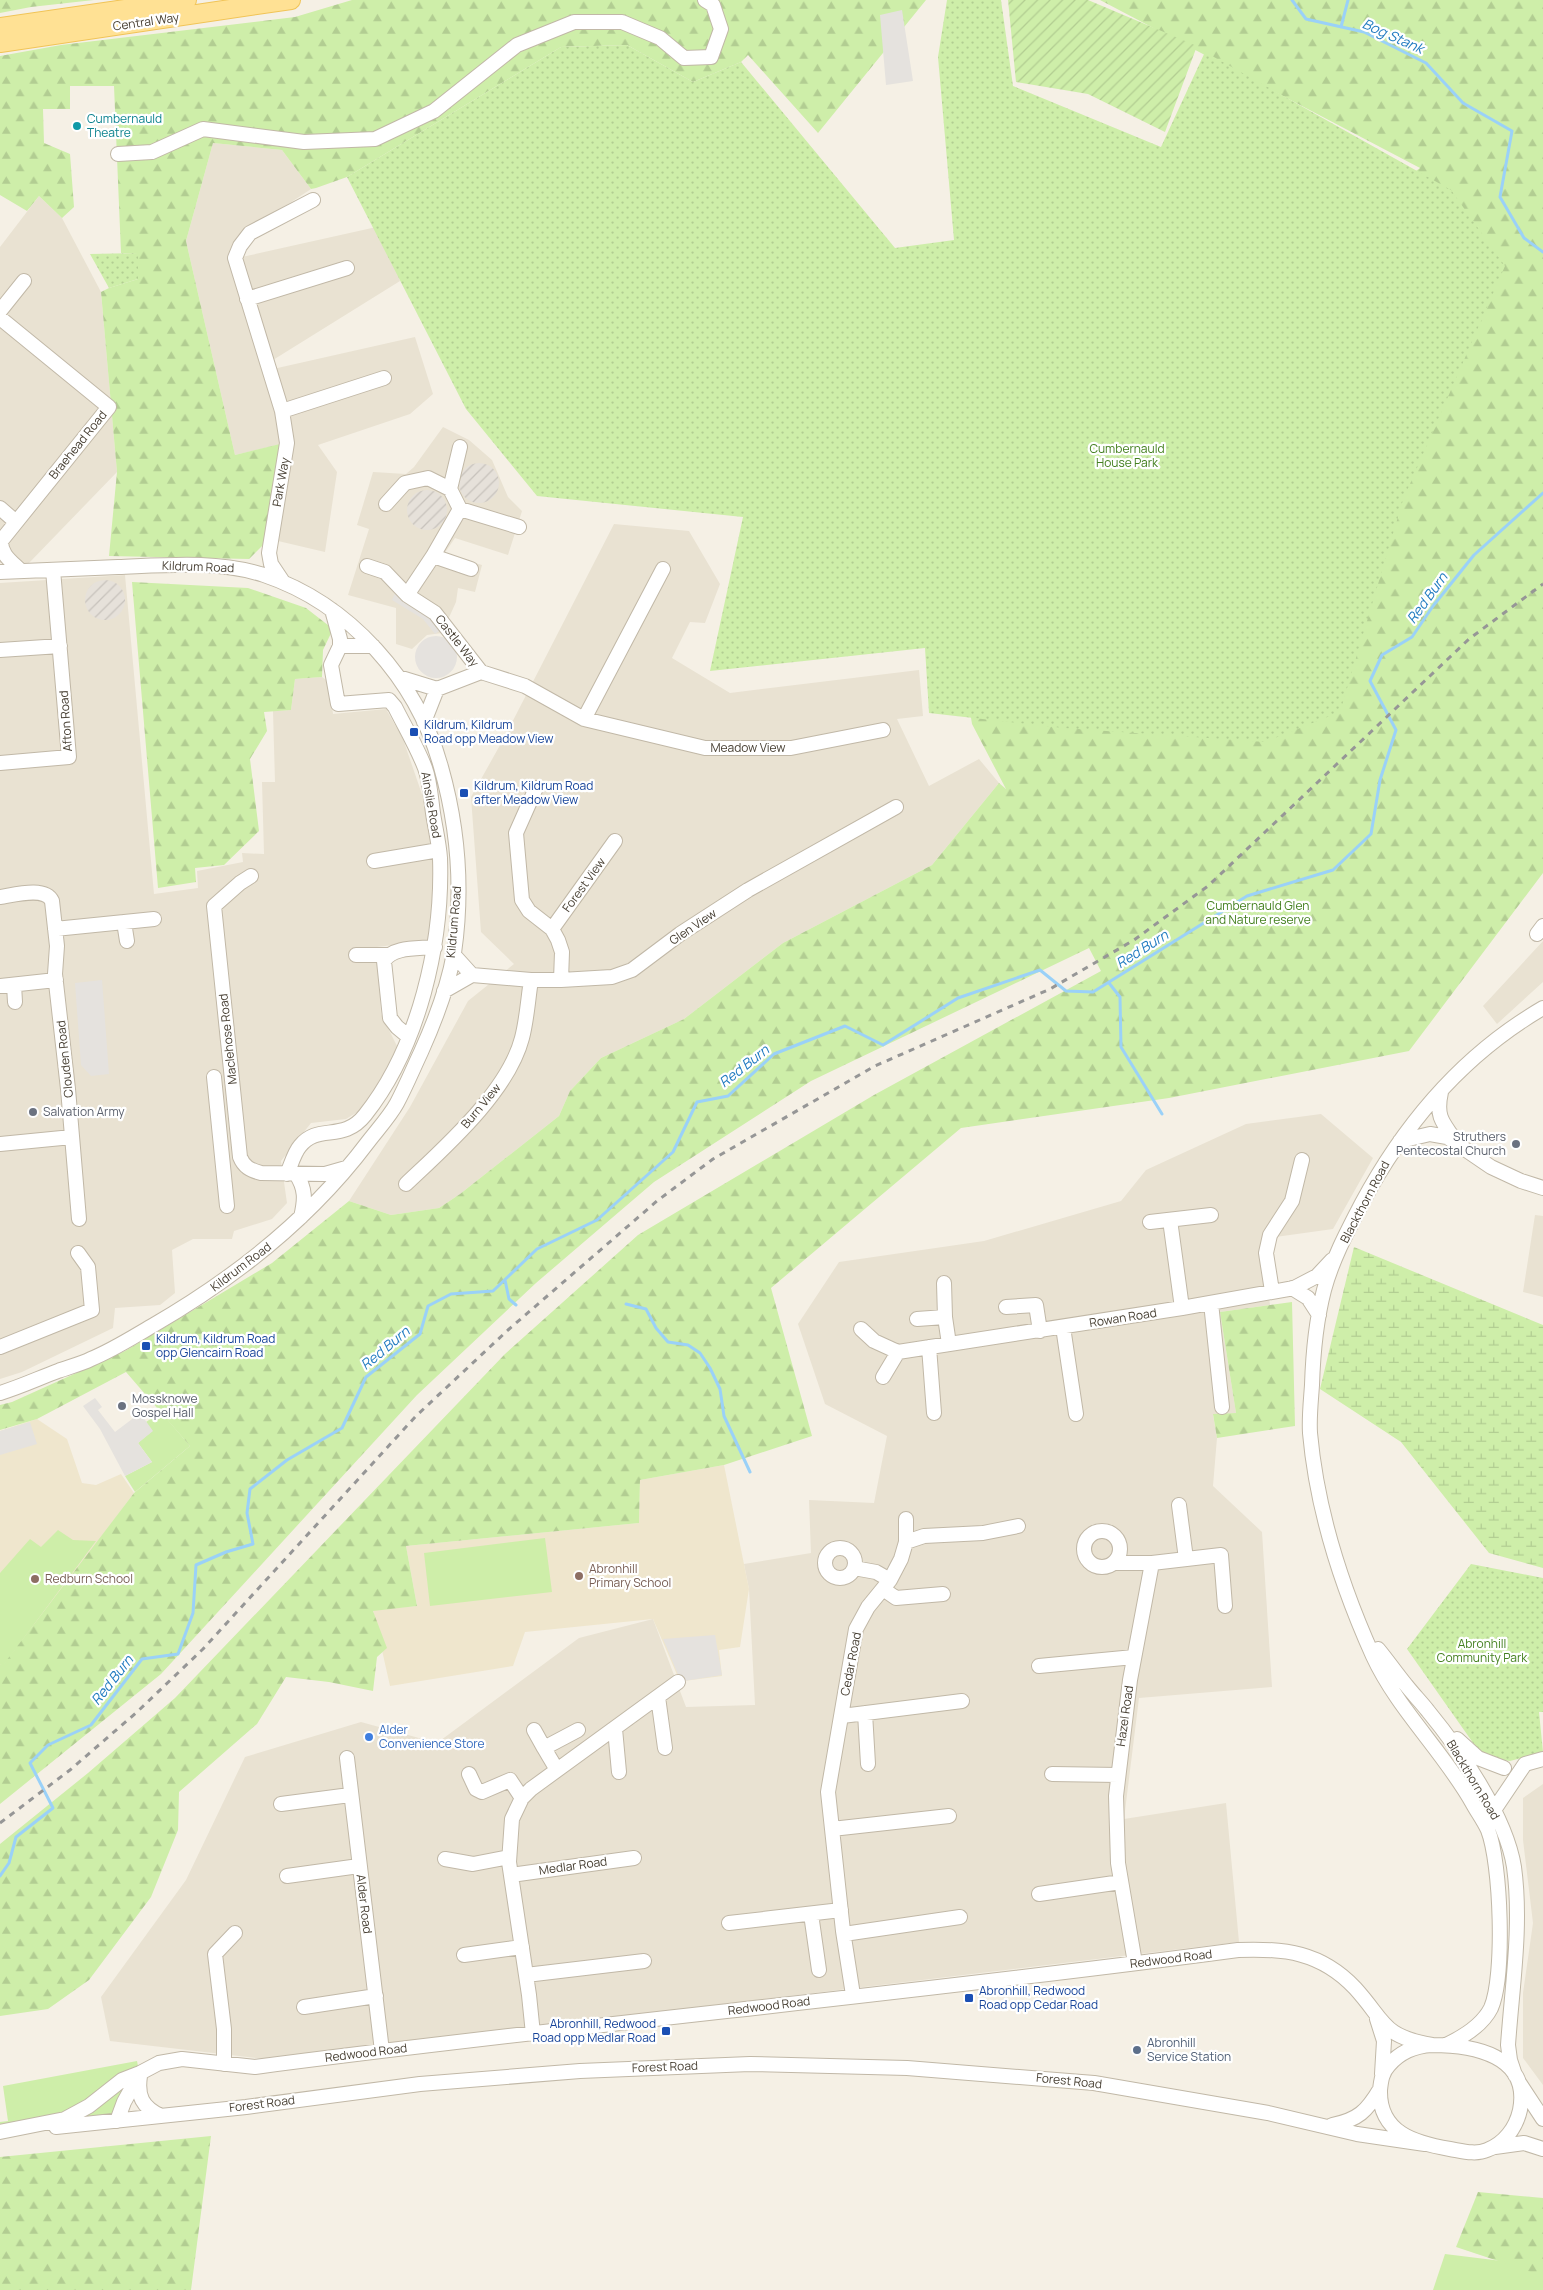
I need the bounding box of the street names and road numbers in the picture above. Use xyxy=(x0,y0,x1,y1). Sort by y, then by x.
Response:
street label: Central Way xyxy=(112,8,181,35)
street label: Braehead Road xyxy=(45,407,111,483)
street label: Park Way xyxy=(268,455,293,508)
street label: Kildrum Road xyxy=(162,557,234,576)
street label: Castle Way xyxy=(432,611,484,671)
street label: Afton Road xyxy=(55,690,76,752)
street label: Meadow View xyxy=(710,739,786,756)
street label: Ainslie Road xyxy=(417,770,446,840)
street label: Forest View xyxy=(558,854,609,915)
street label: Kildrum Road xyxy=(442,885,465,959)
street label: Glen View xyxy=(666,905,720,949)
street label: Maclehose Road xyxy=(214,993,241,1085)
street label: Clouden Road xyxy=(52,1020,77,1098)
street label: Burn View xyxy=(457,1079,505,1132)
street label: Blackthorn Road xyxy=(1336,1158,1393,1246)
street label: Kildrum Road xyxy=(207,1238,275,1295)
street label: Rowan Road xyxy=(1088,1304,1158,1331)
street label: Cedar Road xyxy=(836,1631,865,1697)
street label: Hazel Road xyxy=(1112,1684,1137,1748)
street label: Blackthorn Road xyxy=(1443,1736,1504,1823)
street label: Medlar Road xyxy=(538,1852,608,1879)
street label: Alder Road xyxy=(352,1873,377,1935)
street label: Redwood Road xyxy=(1129,1945,1213,1972)
street label: Redwood Road xyxy=(727,1992,811,2019)
street label: Redwood Road xyxy=(324,2039,408,2066)
street label: Forest Road xyxy=(632,2057,698,2076)
street label: Forest Road xyxy=(1035,2069,1103,2092)
street label: Forest Road xyxy=(228,2091,296,2116)

